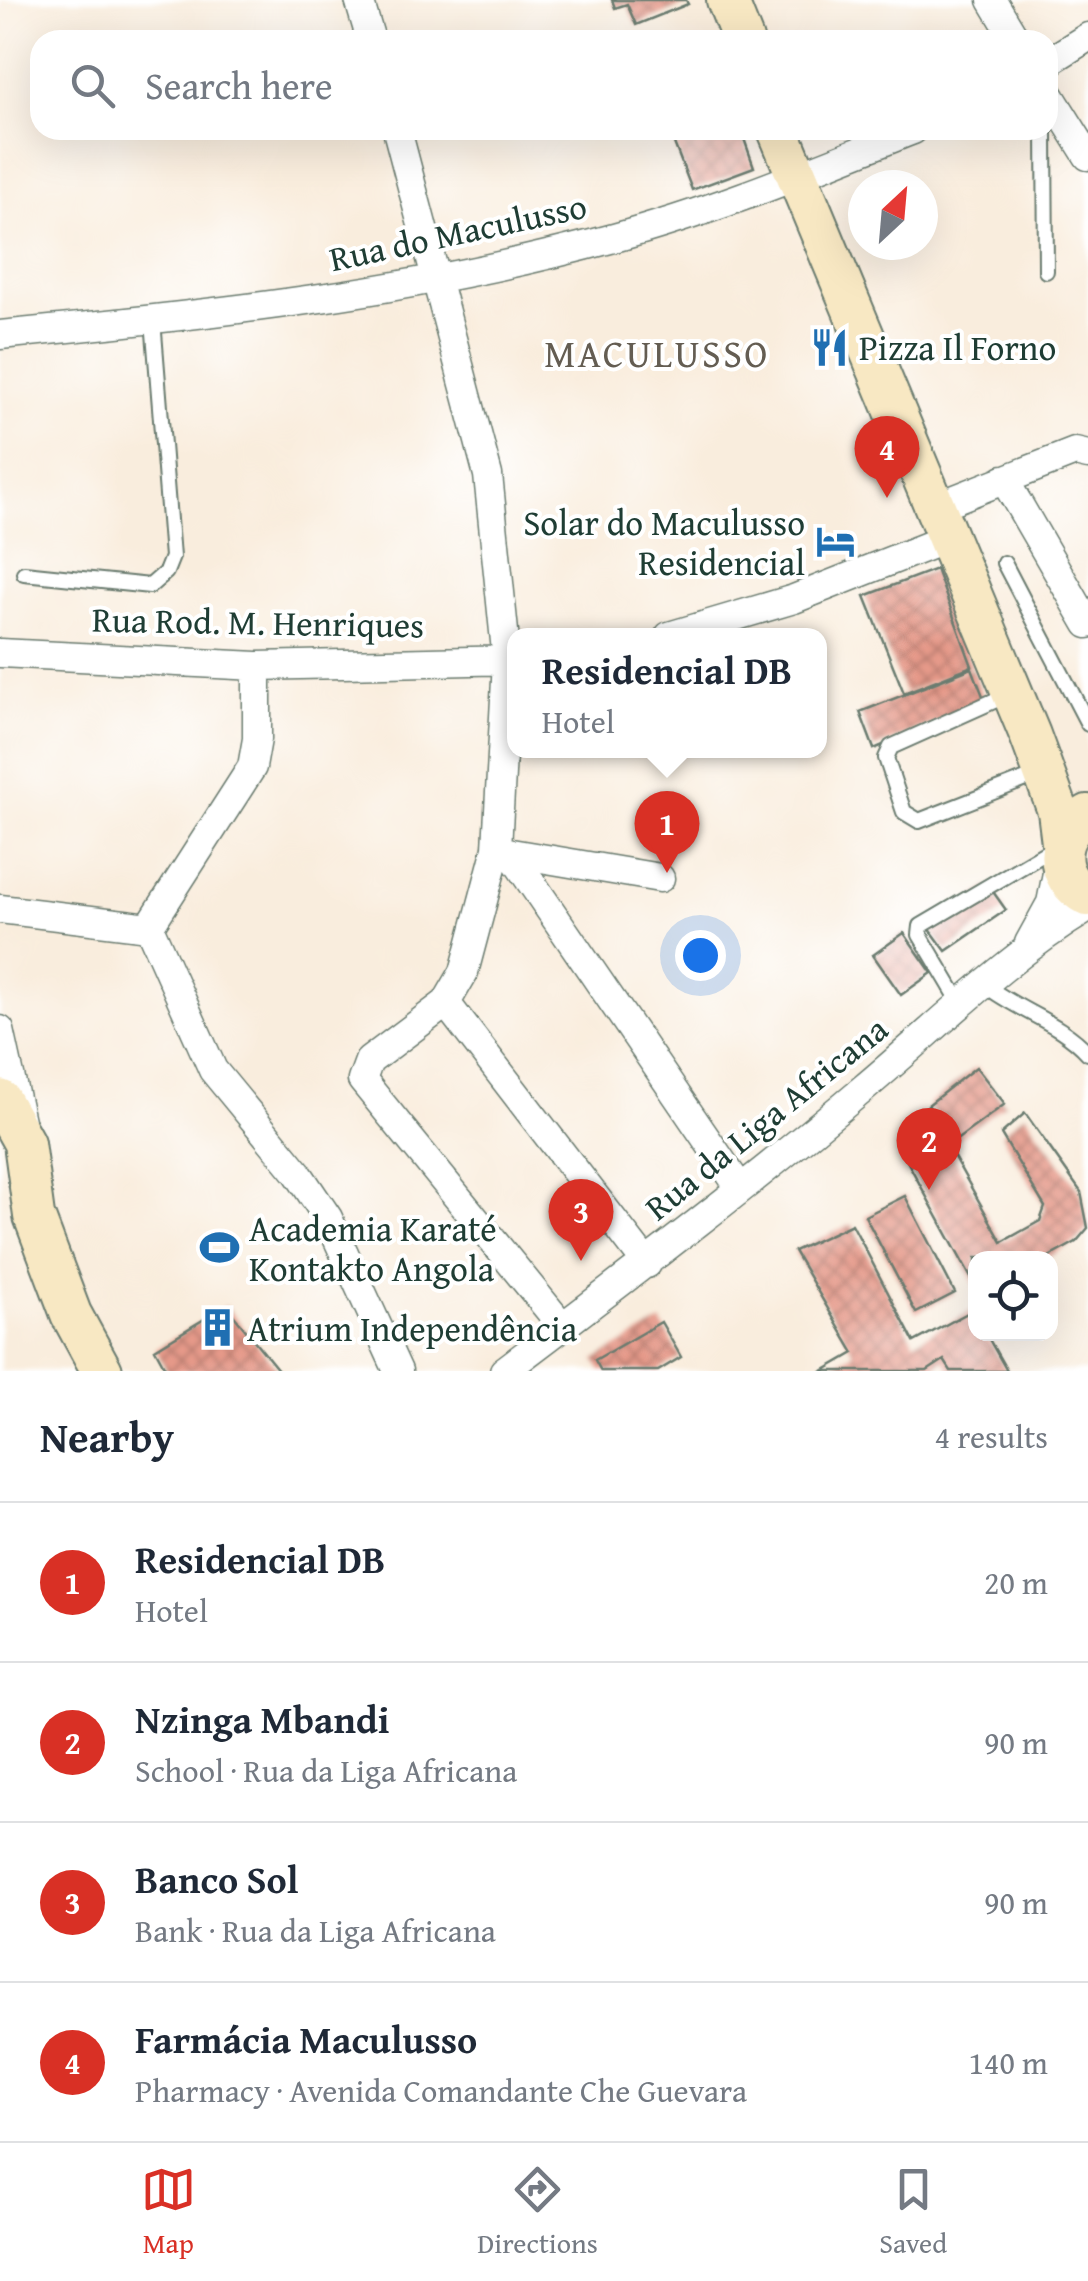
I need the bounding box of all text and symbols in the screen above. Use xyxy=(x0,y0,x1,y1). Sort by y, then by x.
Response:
search box xyxy=(30,30,1058,140)
text: Search here xyxy=(145,57,333,113)
icon: search xyxy=(65,58,120,113)
north arrow xyxy=(848,170,938,260)
street label: Rua do Maculusso xyxy=(325,180,591,284)
place label: Pizza Il Forno xyxy=(859,322,1056,373)
district label: MACULUSSO xyxy=(544,325,770,381)
restaurant icon: Pizza Il Forno xyxy=(808,326,850,368)
pin: 4 xyxy=(854,416,920,498)
place label: Solar do Maculusso Residencial xyxy=(523,497,805,588)
hotel icon: Solar do Maculusso Residencial xyxy=(814,521,856,563)
street label: Rua Rod. M. Henriques xyxy=(91,594,425,650)
popup xyxy=(507,628,827,758)
text: Residencial DB xyxy=(542,642,792,698)
text: Hotel xyxy=(542,698,615,745)
pin: 1 xyxy=(634,790,700,873)
your location xyxy=(675,930,726,981)
street label: Rua da Liga Africana xyxy=(633,1004,899,1232)
pin: 2 xyxy=(896,1108,962,1190)
pin: 3 xyxy=(548,1178,614,1261)
place label: Academia Karaté Kontakto Angola xyxy=(249,1203,497,1294)
sports icon: Academia Karaté Kontakto Angola xyxy=(198,1227,240,1269)
map controls xyxy=(968,1251,1058,1341)
button: locate xyxy=(968,1251,1058,1341)
place label: Atrium Independência xyxy=(247,1303,578,1354)
building icon: Atrium Independência xyxy=(196,1307,238,1349)
text: Nearby xyxy=(40,1406,174,1467)
text: 4 results xyxy=(935,1413,1048,1460)
text: Residencial DB xyxy=(135,1531,385,1587)
text: 1 xyxy=(64,1559,81,1606)
text: 20 m xyxy=(984,1559,1048,1606)
text: Hotel xyxy=(135,1587,208,1634)
text: Nzinga Mbandi xyxy=(135,1691,390,1747)
text: 2 xyxy=(64,1719,81,1766)
text: 90 m xyxy=(984,1719,1048,1766)
text: School · Rua da Liga Africana xyxy=(135,1747,517,1794)
text: Banco Sol xyxy=(135,1851,299,1907)
text: 3 xyxy=(64,1879,81,1926)
text: 90 m xyxy=(984,1879,1048,1926)
text: Bank · Rua da Liga Africana xyxy=(135,1907,496,1954)
text: Farmácia Maculusso xyxy=(135,2011,477,2067)
text: 4 xyxy=(64,2039,81,2086)
text: 140 m xyxy=(969,2039,1048,2086)
text: Pharmacy · Avenida Comandante Che Guevara xyxy=(135,2067,747,2114)
tab: Map xyxy=(141,2162,196,2263)
tab: Directions xyxy=(477,2162,598,2263)
tab: Saved xyxy=(879,2162,947,2263)

